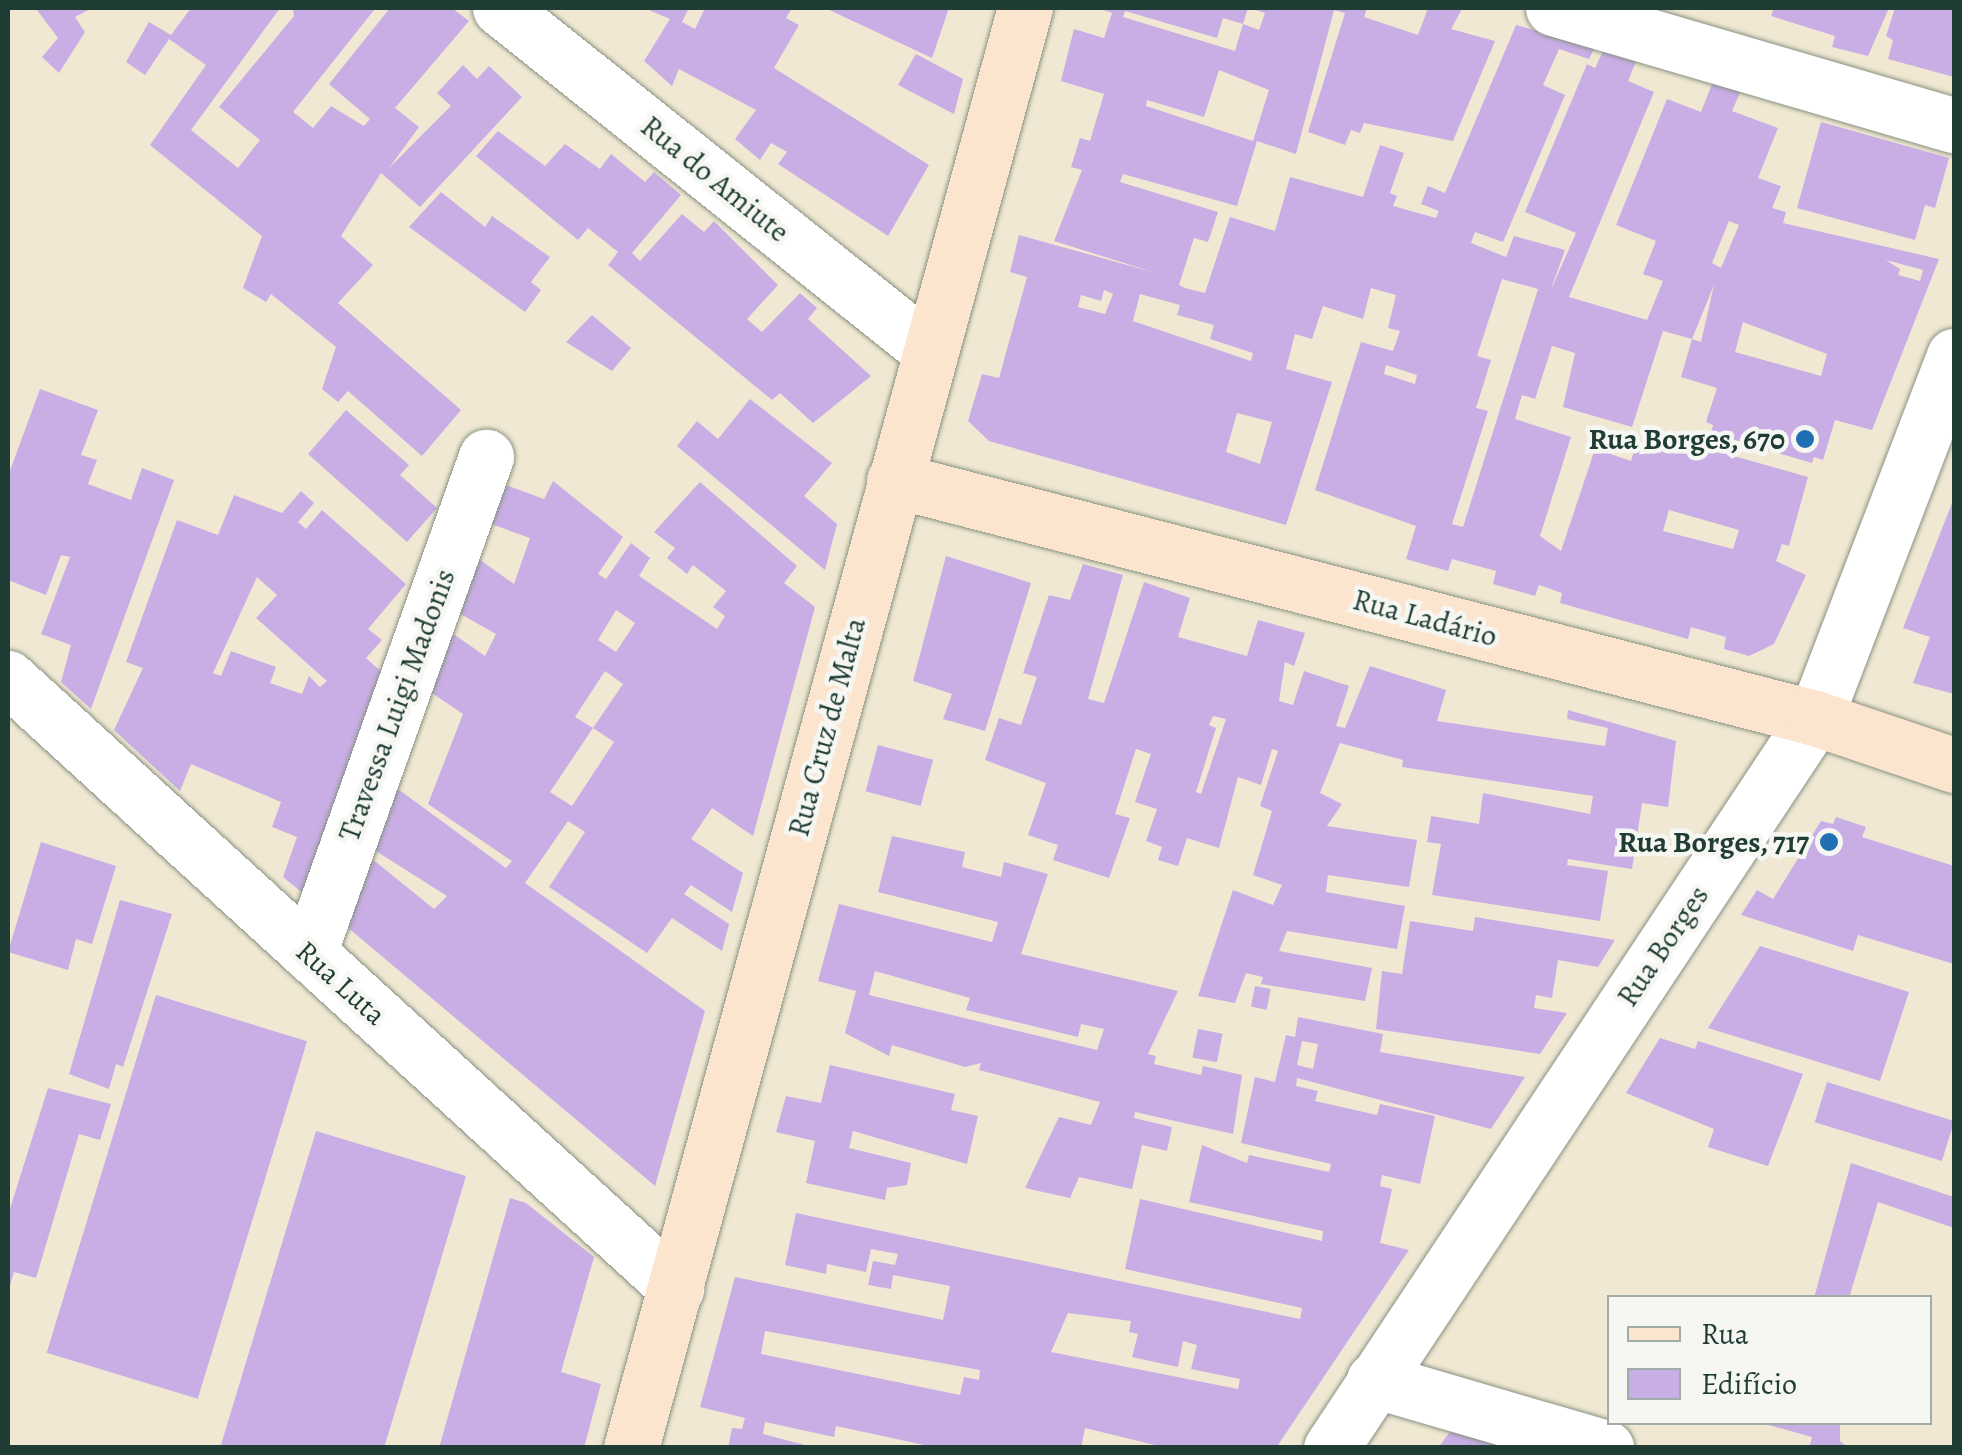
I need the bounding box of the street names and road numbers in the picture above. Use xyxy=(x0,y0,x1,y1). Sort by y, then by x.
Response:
street label: Rua do Amiute xyxy=(634,108,796,250)
street label: Travessa Luigi Madonis xyxy=(331,564,463,846)
street label: Rua Ladário xyxy=(1349,581,1501,655)
street label: Rua Cruz de Malta xyxy=(780,614,874,840)
street label: Rua Borges xyxy=(1609,879,1717,1013)
street label: Rua Luta xyxy=(288,933,394,1033)

